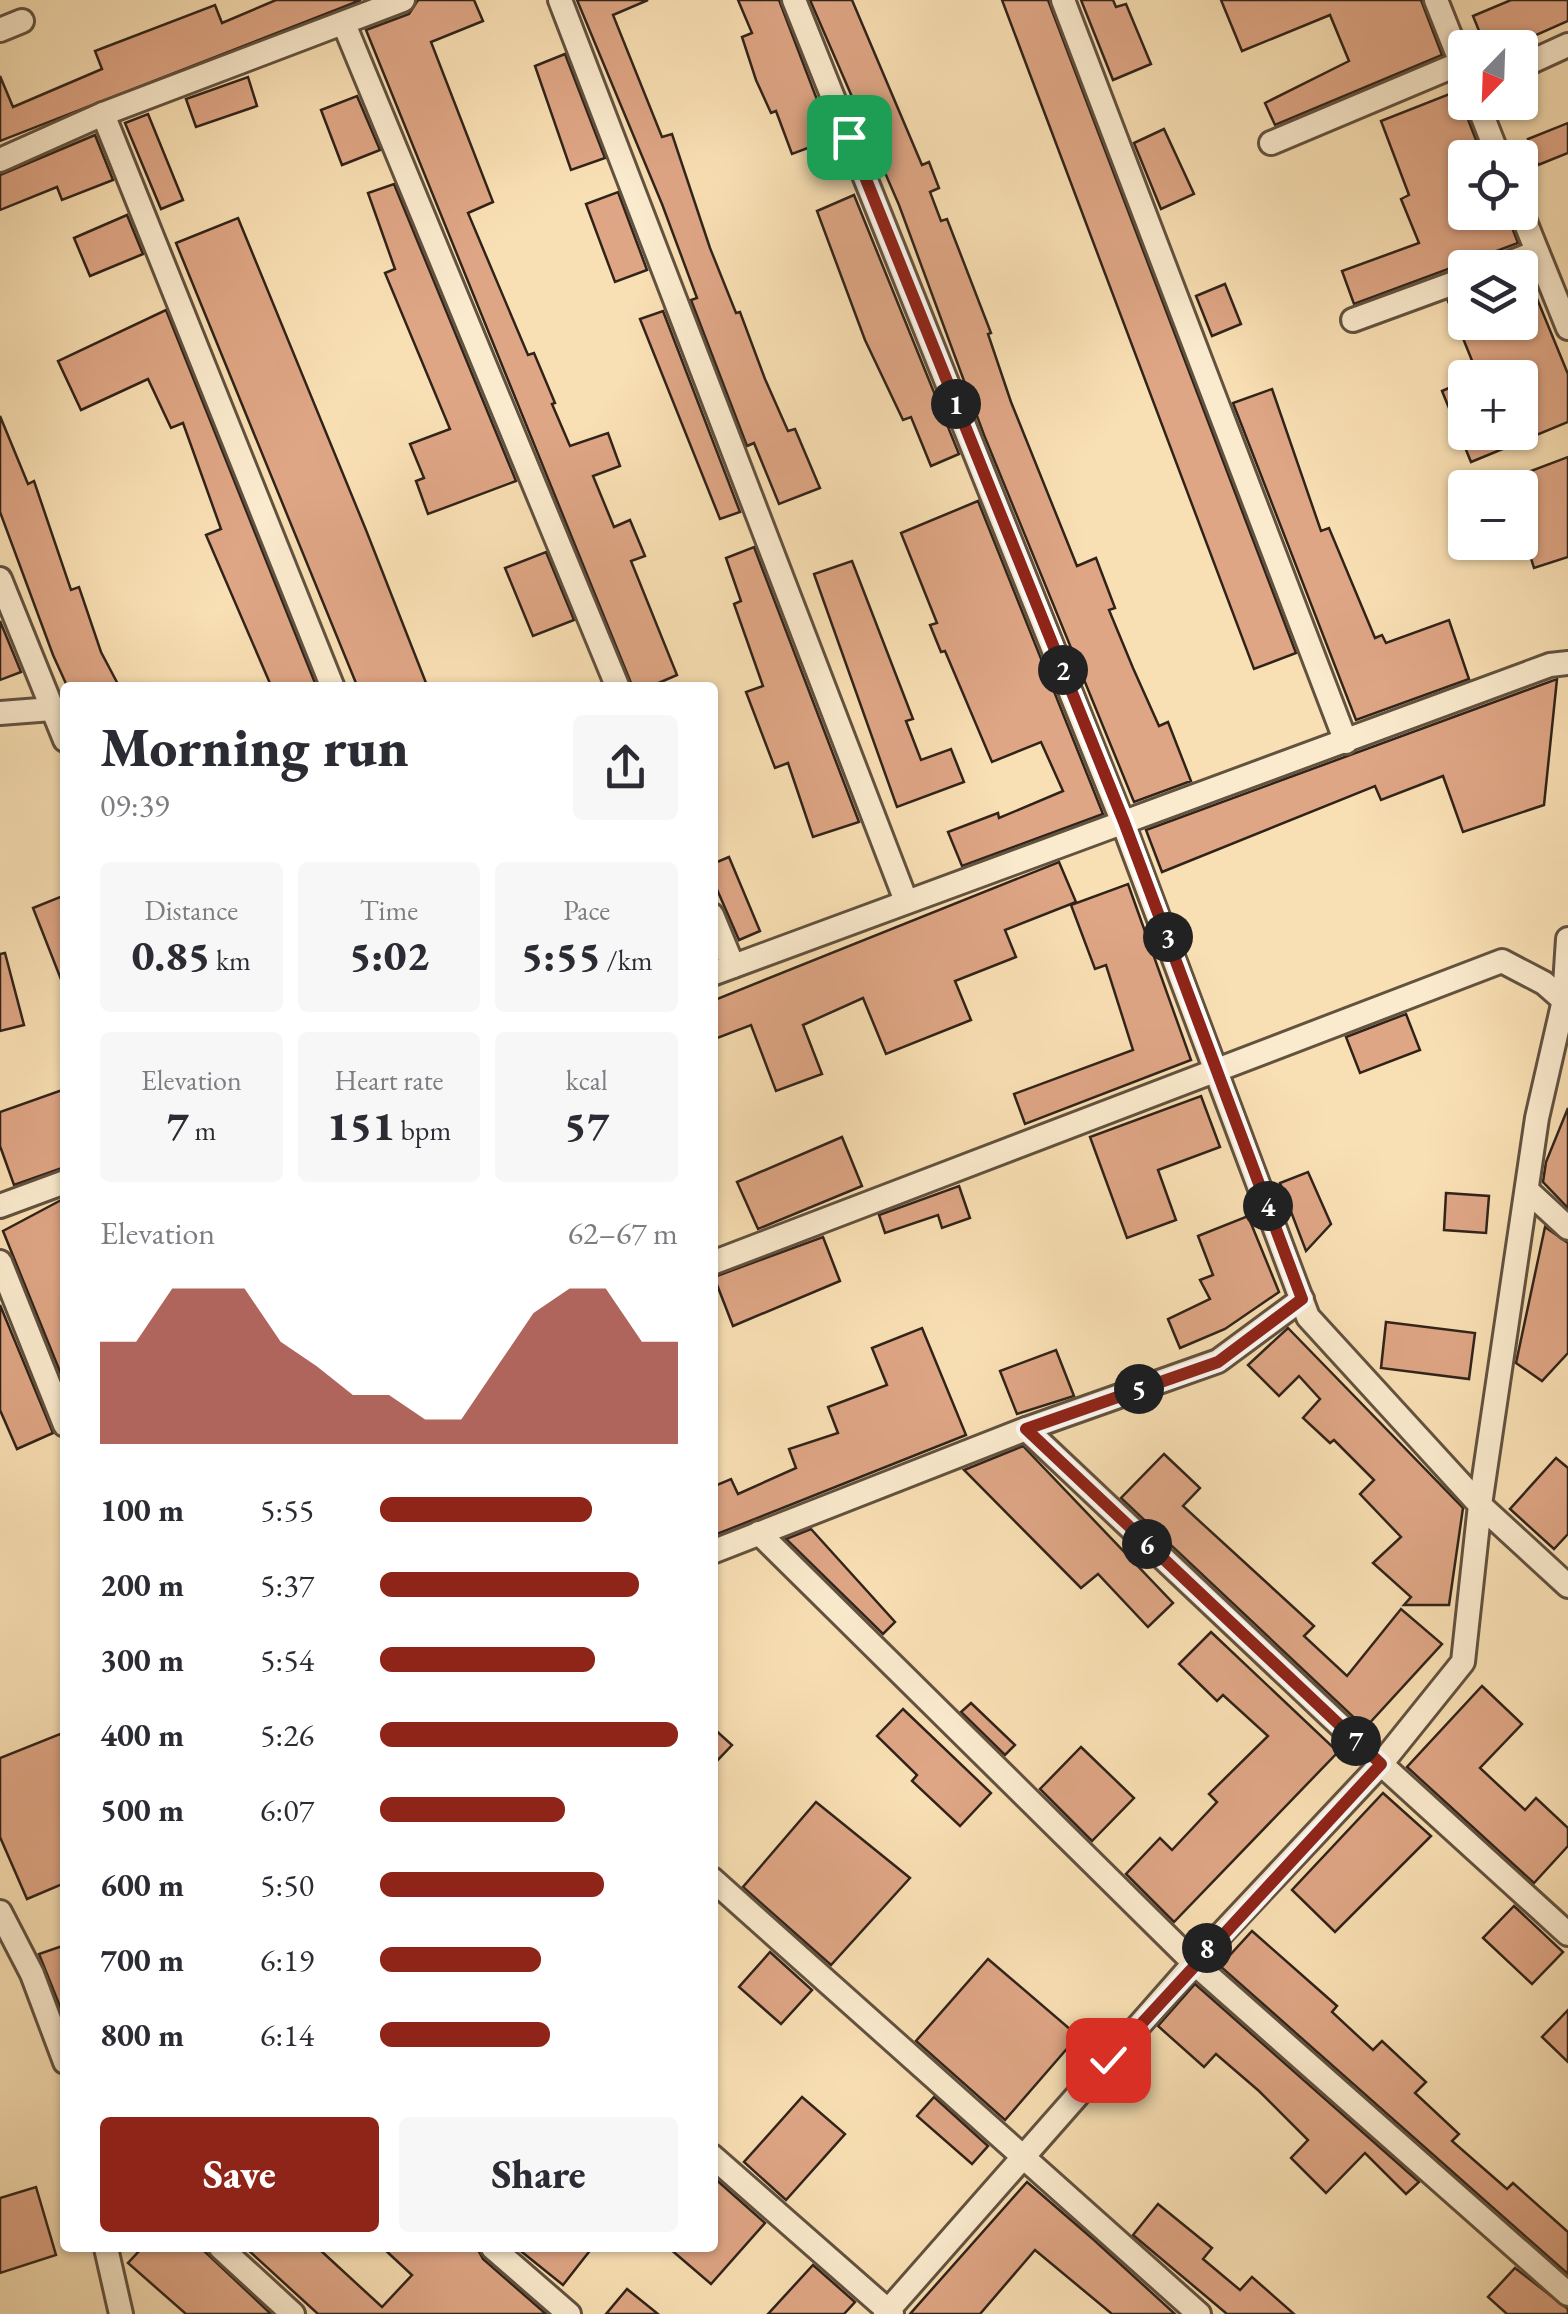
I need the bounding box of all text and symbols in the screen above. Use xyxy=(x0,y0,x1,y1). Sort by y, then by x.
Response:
north arrow xyxy=(1448,30,1538,120)
map controls xyxy=(1448,30,1538,560)
pin xyxy=(807,95,892,180)
icon: arrive xyxy=(822,110,877,165)
button: locate xyxy=(1448,140,1538,230)
button: layers xyxy=(1448,250,1538,340)
button: + xyxy=(1448,360,1538,450)
pin: 1 xyxy=(931,379,981,429)
text: 1 xyxy=(949,386,963,422)
button: − xyxy=(1448,470,1538,560)
pin: 2 xyxy=(1038,645,1088,695)
text: 2 xyxy=(1056,652,1070,688)
text: Morning run xyxy=(100,711,409,782)
button: share xyxy=(573,715,678,820)
text: 09:39 xyxy=(100,784,169,826)
text: Distance xyxy=(145,892,238,928)
text: Time xyxy=(360,892,418,928)
text: Pace xyxy=(563,892,610,928)
pin: 3 xyxy=(1143,912,1193,962)
text: 3 xyxy=(1161,919,1175,955)
text: 0.85 xyxy=(132,928,210,983)
text: 5:02 xyxy=(349,928,429,983)
text: 5:55 xyxy=(521,928,601,983)
text: km xyxy=(210,942,251,978)
text: /km xyxy=(601,942,653,978)
text: Elevation xyxy=(141,1062,242,1098)
text: Heart rate xyxy=(335,1062,443,1098)
text: kcal xyxy=(566,1062,608,1098)
text: 7 xyxy=(166,1098,189,1153)
text: 151 xyxy=(327,1098,395,1153)
text: 57 xyxy=(564,1098,609,1153)
text: m xyxy=(189,1112,216,1148)
text: bpm xyxy=(395,1112,451,1148)
pin: 4 xyxy=(1243,1181,1293,1231)
text: 4 xyxy=(1261,1188,1275,1224)
text: Elevation xyxy=(100,1212,215,1254)
text: 62–67 m xyxy=(568,1212,678,1254)
pin: 5 xyxy=(1114,1364,1164,1414)
text: 5 xyxy=(1132,1371,1146,1407)
text: 100 m xyxy=(100,1489,184,1531)
text: 5:55 xyxy=(260,1489,314,1531)
pin: 6 xyxy=(1122,1519,1172,1569)
text: 6 xyxy=(1140,1526,1154,1562)
text: 200 m xyxy=(100,1564,184,1606)
text: 5:37 xyxy=(260,1564,314,1606)
text: 300 m xyxy=(100,1639,184,1681)
text: 5:54 xyxy=(260,1639,314,1681)
text: 400 m xyxy=(100,1714,184,1756)
text: 5:26 xyxy=(260,1714,314,1756)
pin: 7 xyxy=(1331,1716,1381,1766)
text: 7 xyxy=(1349,1723,1363,1759)
text: 500 m xyxy=(100,1789,184,1831)
text: 6:07 xyxy=(260,1789,314,1831)
text: 600 m xyxy=(100,1864,184,1906)
text: 5:50 xyxy=(260,1864,314,1906)
pin: 8 xyxy=(1182,1923,1232,1973)
text: 8 xyxy=(1200,1930,1214,1966)
text: 700 m xyxy=(100,1939,184,1981)
text: 6:19 xyxy=(260,1939,314,1981)
text: 800 m xyxy=(100,2014,184,2056)
text: 6:14 xyxy=(260,2014,314,2056)
pin xyxy=(1066,2018,1151,2103)
icon: check xyxy=(1081,2033,1136,2088)
button: Save xyxy=(100,2117,379,2232)
button: Share xyxy=(399,2117,678,2232)

